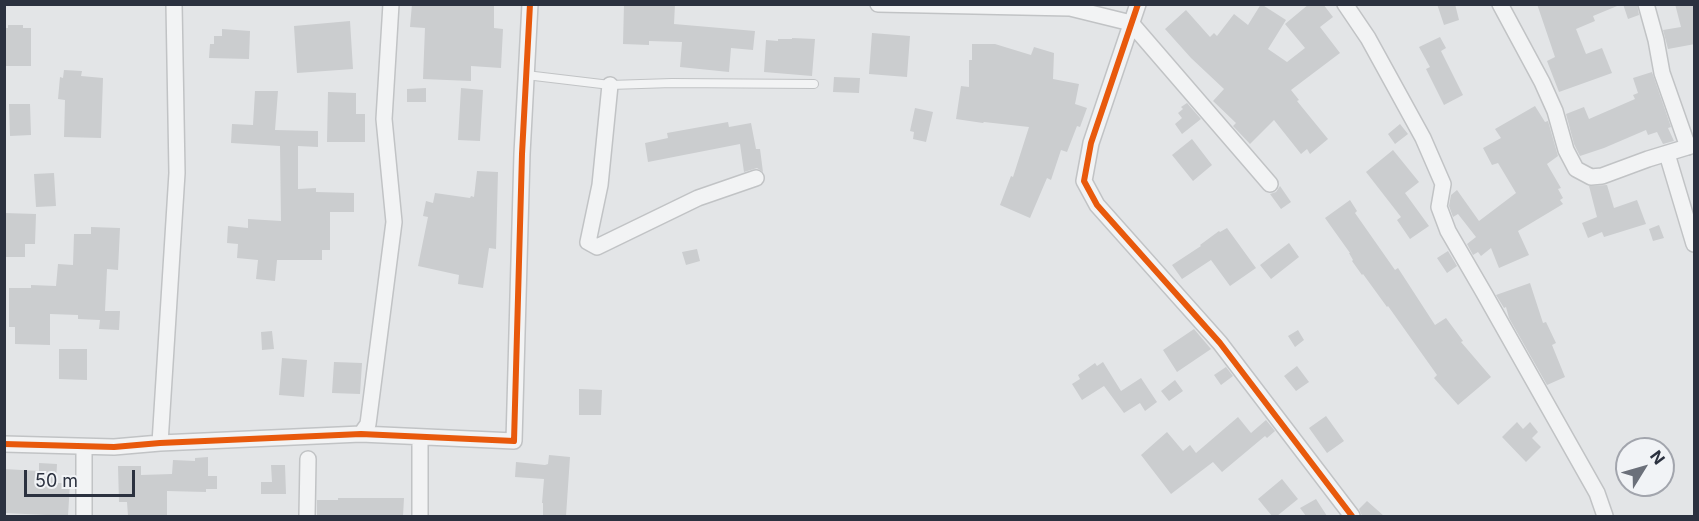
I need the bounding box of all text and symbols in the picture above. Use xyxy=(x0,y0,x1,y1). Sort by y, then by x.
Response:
north arrow xyxy=(1615,437,1675,497)
text: N xyxy=(1646,446,1669,468)
scale bar xyxy=(27,458,138,496)
text: 50 m xyxy=(35,470,78,491)

